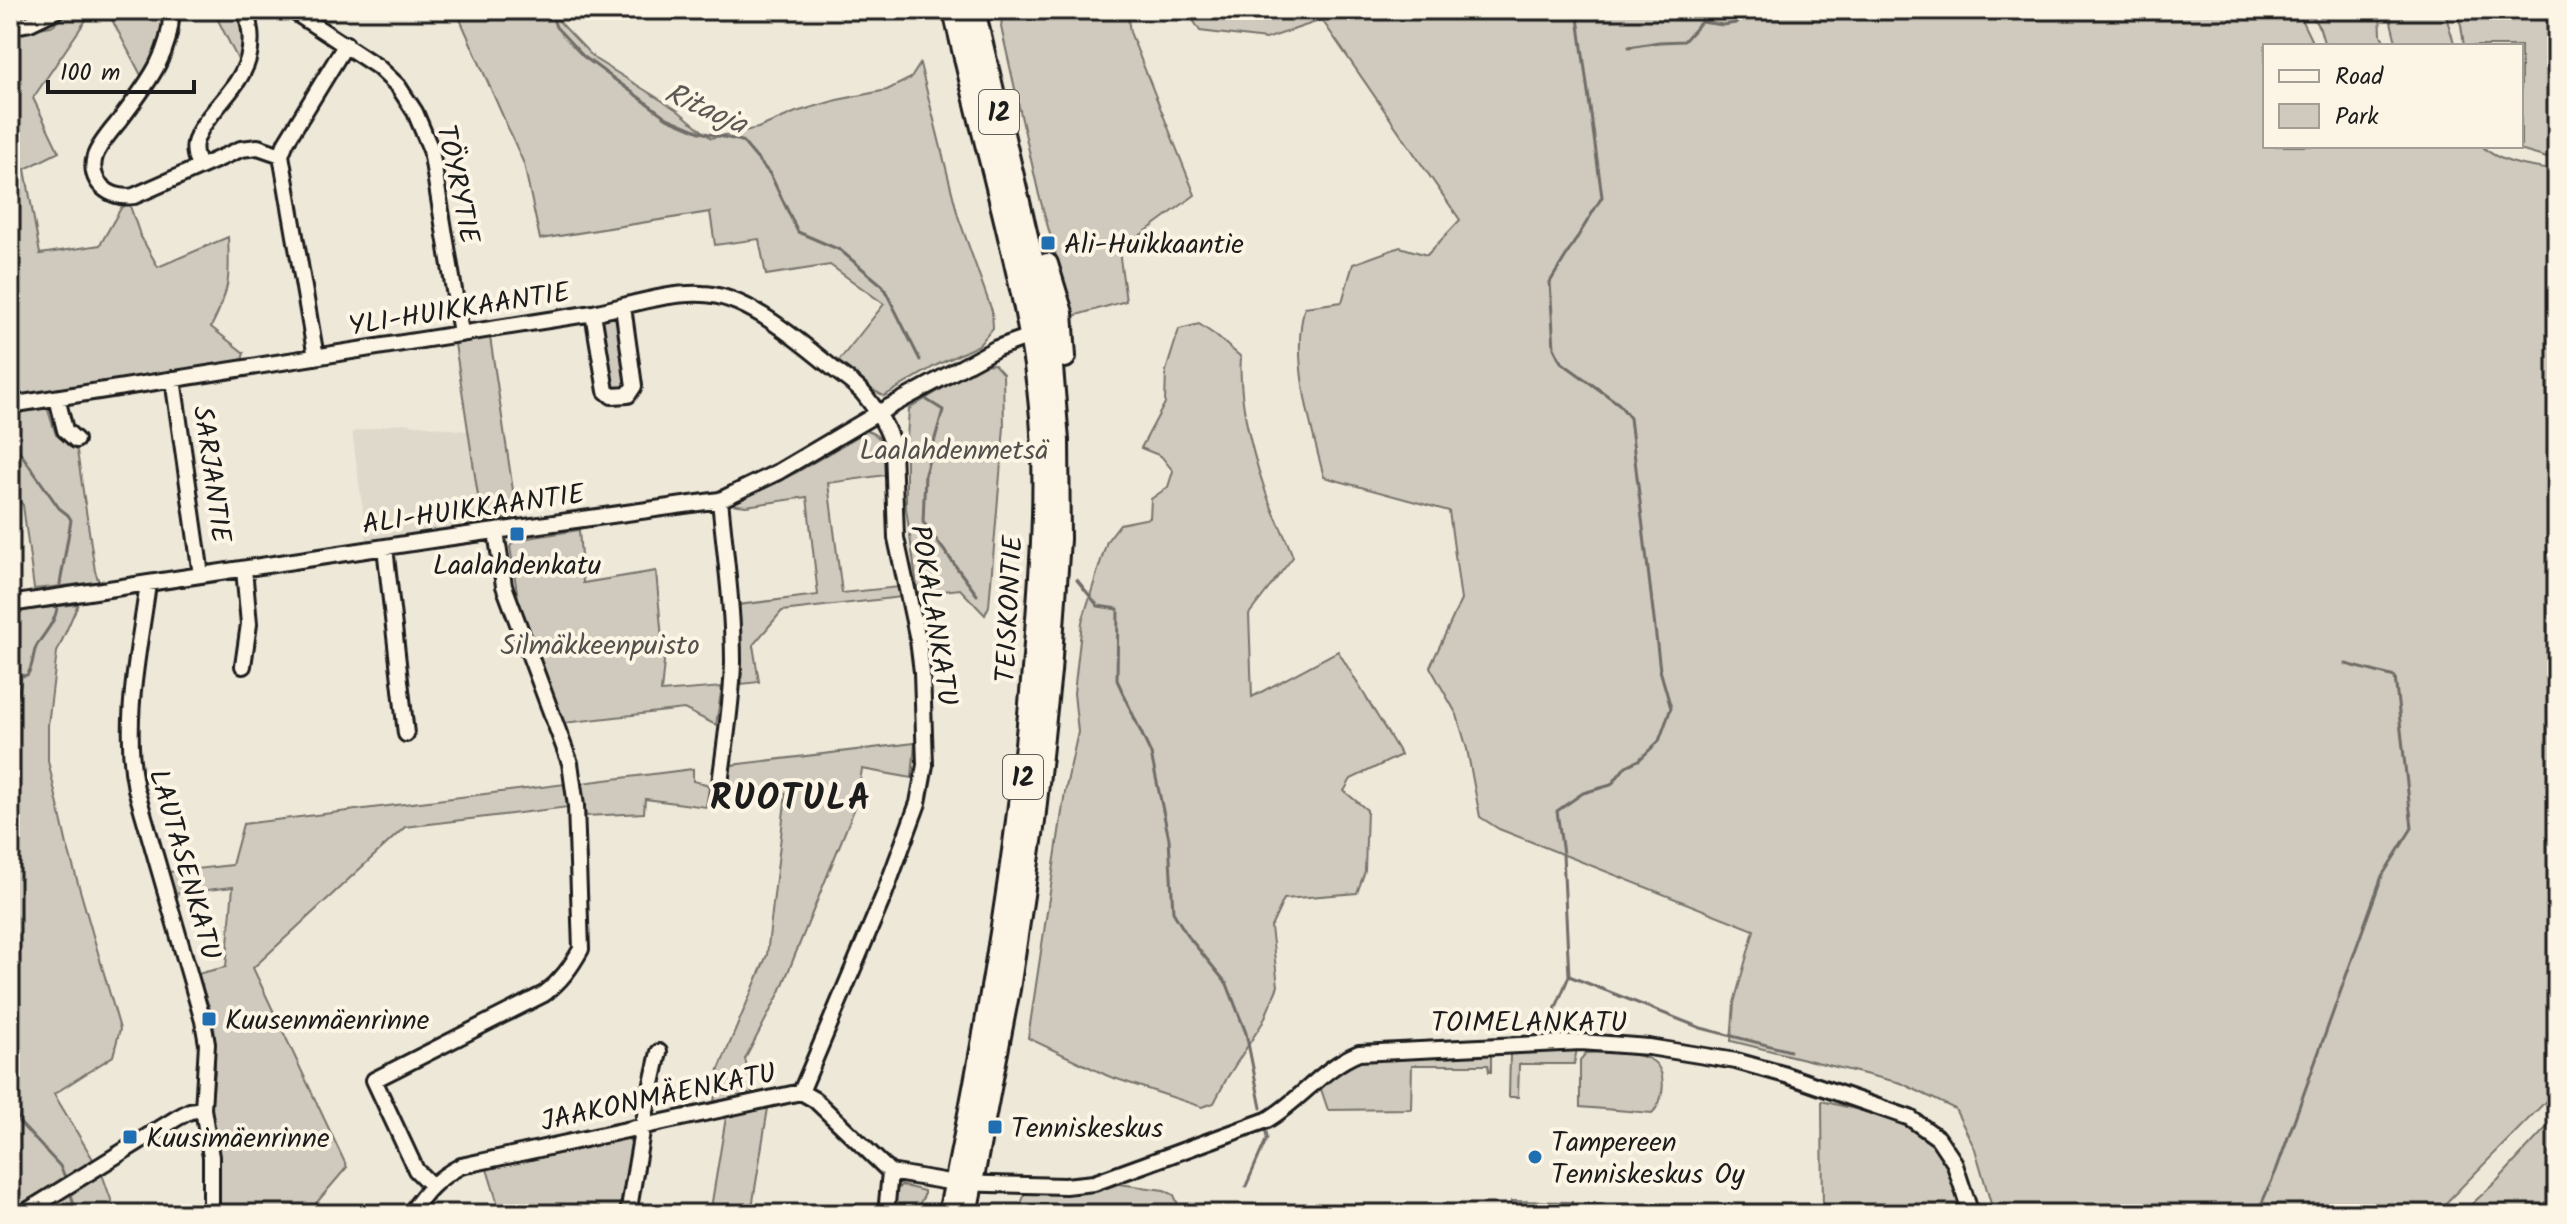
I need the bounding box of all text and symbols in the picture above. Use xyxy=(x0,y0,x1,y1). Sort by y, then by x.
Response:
scale bar xyxy=(48,44,194,94)
legend xyxy=(2263,44,2523,148)
text: 100 m xyxy=(60,54,120,93)
text: Road xyxy=(2335,58,2384,97)
water label: Ritaoja xyxy=(656,70,756,150)
road number: 12 xyxy=(979,90,1019,134)
text: Park xyxy=(2335,98,2379,137)
street label: TÖYRYTIE xyxy=(422,121,491,249)
place label: Ali-Huikkaantie xyxy=(1064,223,1244,268)
marker: Ali-Huikkaantie xyxy=(1039,234,1057,252)
street label: YLI-HUIKKAANTIE xyxy=(346,271,574,350)
street label: SARJANTIE xyxy=(179,403,242,546)
park label: Laalahdenmetsä xyxy=(860,429,1050,474)
street label: ALI-HUIKKAANTIE xyxy=(359,473,588,548)
street label: POKALANKATU xyxy=(896,522,969,709)
marker: Laalahdenkatu xyxy=(508,525,526,543)
street label: TEISKONTIE xyxy=(984,534,1037,684)
place label: Laalahdenkatu xyxy=(433,544,601,589)
park label: Silmäkkeenpuisto xyxy=(500,624,700,669)
road number: 12 xyxy=(1003,755,1043,799)
street label: LAUTASENKATU xyxy=(135,764,232,965)
district label: RUOTULA xyxy=(710,771,872,828)
place label: Kuusenmäenrinne xyxy=(225,999,430,1044)
street label: TOIMELANKATU xyxy=(1431,1001,1627,1046)
marker: Kuusenmäenrinne xyxy=(200,1010,218,1028)
street label: JAAKONMÄENKATU xyxy=(537,1052,780,1145)
place label: Tenniskeskus xyxy=(1011,1107,1163,1152)
place label: Kuusimäenrinne xyxy=(146,1117,330,1162)
marker: Tenniskeskus xyxy=(986,1118,1004,1136)
place label: Tampereen Tenniskeskus Oy xyxy=(1551,1121,1746,1198)
marker: Kuusimäenrinne xyxy=(121,1128,139,1146)
marker: Tampereen Tenniskeskus Oy xyxy=(1526,1148,1544,1166)

